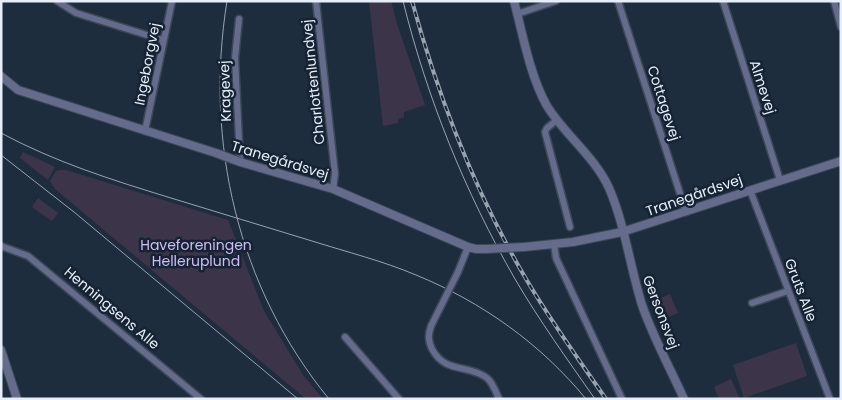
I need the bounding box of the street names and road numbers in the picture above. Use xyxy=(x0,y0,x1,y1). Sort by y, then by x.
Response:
street label: Charlottenlundvej xyxy=(296,19,330,145)
street label: Ingeborgvej xyxy=(129,21,165,107)
street label: Almevej xyxy=(745,57,781,117)
street label: Kragevej xyxy=(214,60,236,122)
street label: Cottagevej xyxy=(643,63,685,143)
street label: Tranegårdsvej xyxy=(229,136,331,184)
street label: Tranegårdsvej xyxy=(643,169,745,221)
street label: Gruts Alle xyxy=(780,255,822,325)
street label: Henningsens Alle xyxy=(60,262,164,354)
street label: Gersonsvej xyxy=(638,272,684,352)

